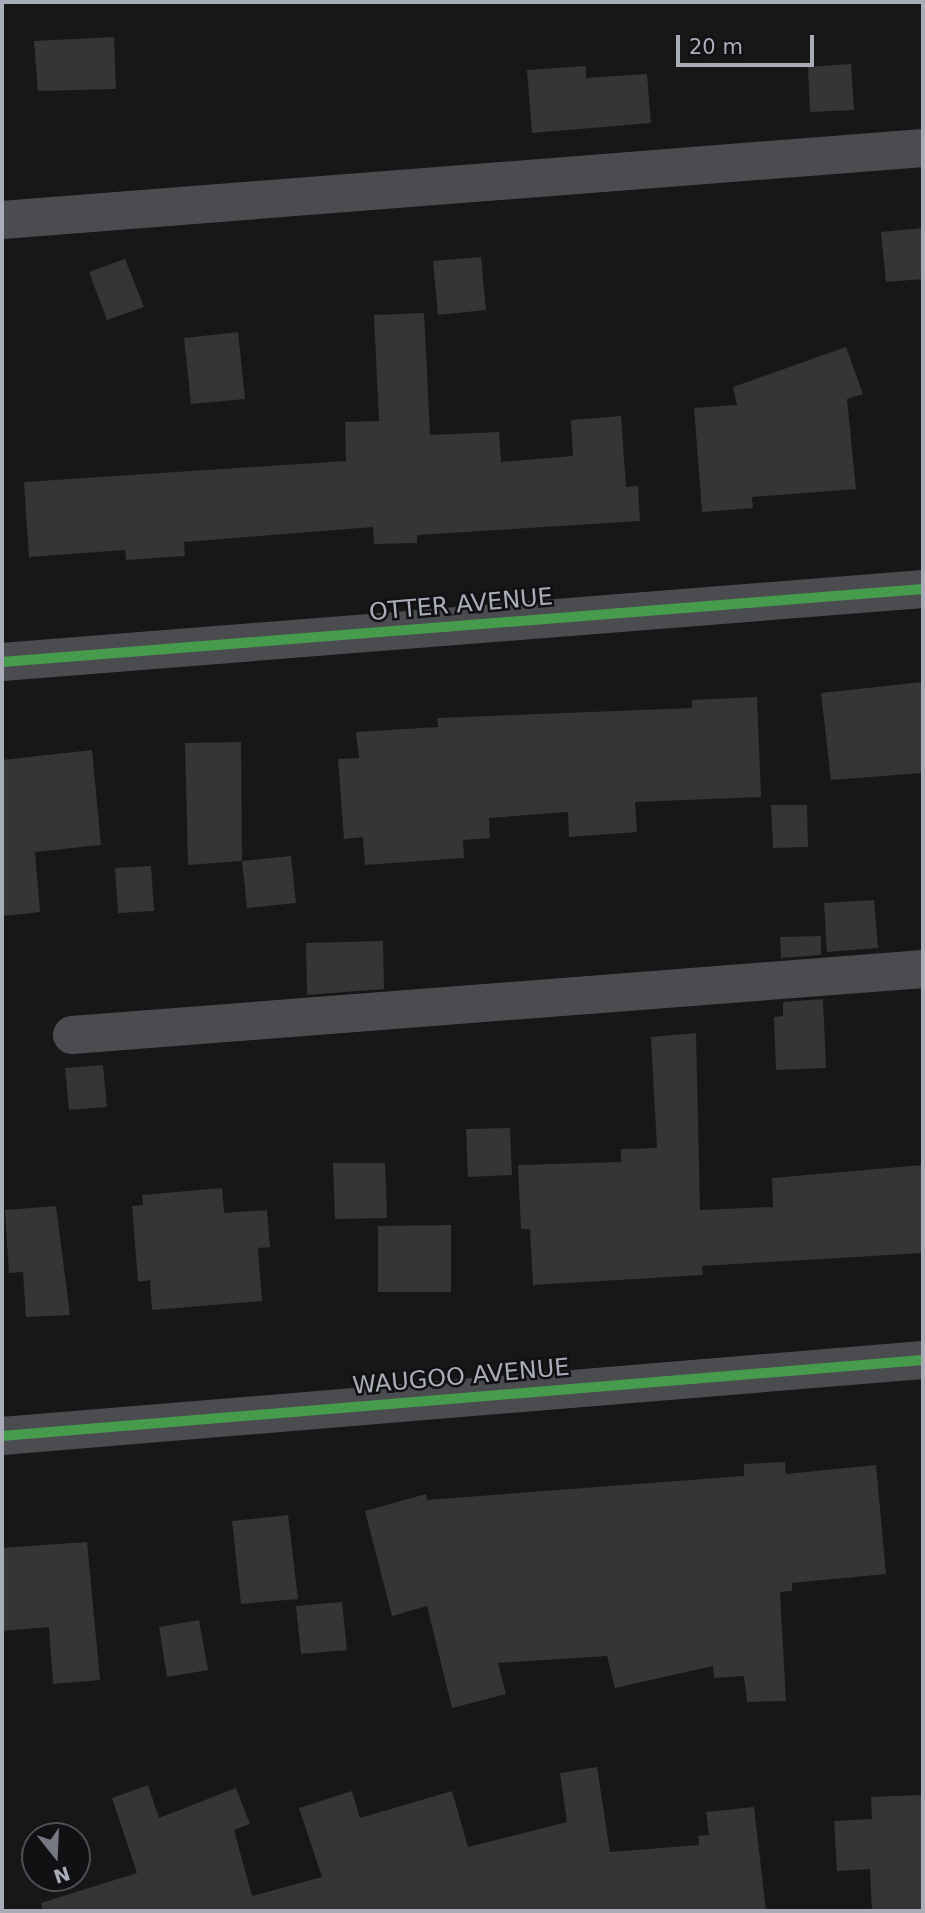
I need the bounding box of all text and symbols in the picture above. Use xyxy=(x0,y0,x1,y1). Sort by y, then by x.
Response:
scale bar xyxy=(680,21,818,65)
text: 20 m xyxy=(689,35,743,59)
street label: OTTER AVENUE xyxy=(368,583,554,627)
street label: WAUGOO AVENUE xyxy=(351,1353,571,1401)
north arrow xyxy=(21,1822,91,1892)
text: N xyxy=(51,1862,73,1888)

